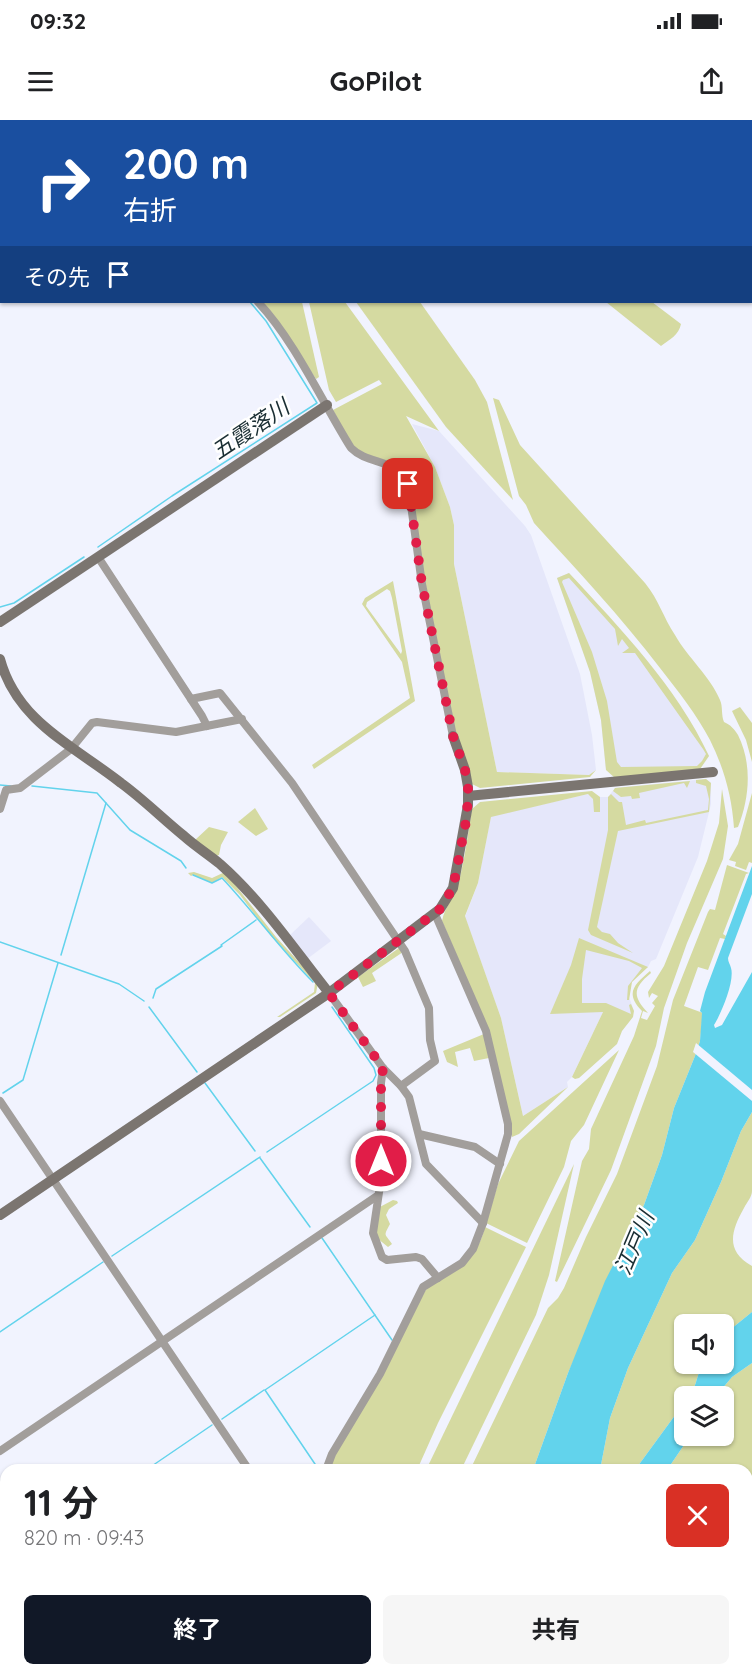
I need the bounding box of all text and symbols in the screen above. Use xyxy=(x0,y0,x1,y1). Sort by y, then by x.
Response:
text: 09:32 xyxy=(30,7,86,35)
text: GoPilot xyxy=(329,64,423,98)
icon: menu xyxy=(24,65,57,98)
icon: share xyxy=(695,65,728,98)
text: 200 m xyxy=(123,137,249,190)
icon: right xyxy=(24,144,102,222)
text: 右折 xyxy=(123,193,177,227)
icon: arrive xyxy=(102,258,135,291)
text: その先 xyxy=(24,263,90,291)
water label: 五霞落川 xyxy=(206,392,296,465)
pin xyxy=(382,458,433,509)
icon: arrive xyxy=(391,467,424,500)
position arrow xyxy=(349,1129,413,1193)
water label: 江戸川 xyxy=(608,1205,661,1279)
map controls xyxy=(674,1314,734,1446)
button: sound xyxy=(674,1314,734,1374)
button: layers xyxy=(674,1386,734,1446)
text: 11 分 xyxy=(24,1480,98,1525)
button: close xyxy=(666,1484,729,1547)
text: 820 m · 09:43 xyxy=(24,1525,144,1550)
button: 終了 xyxy=(24,1595,371,1664)
button: 共有 xyxy=(383,1595,729,1664)

